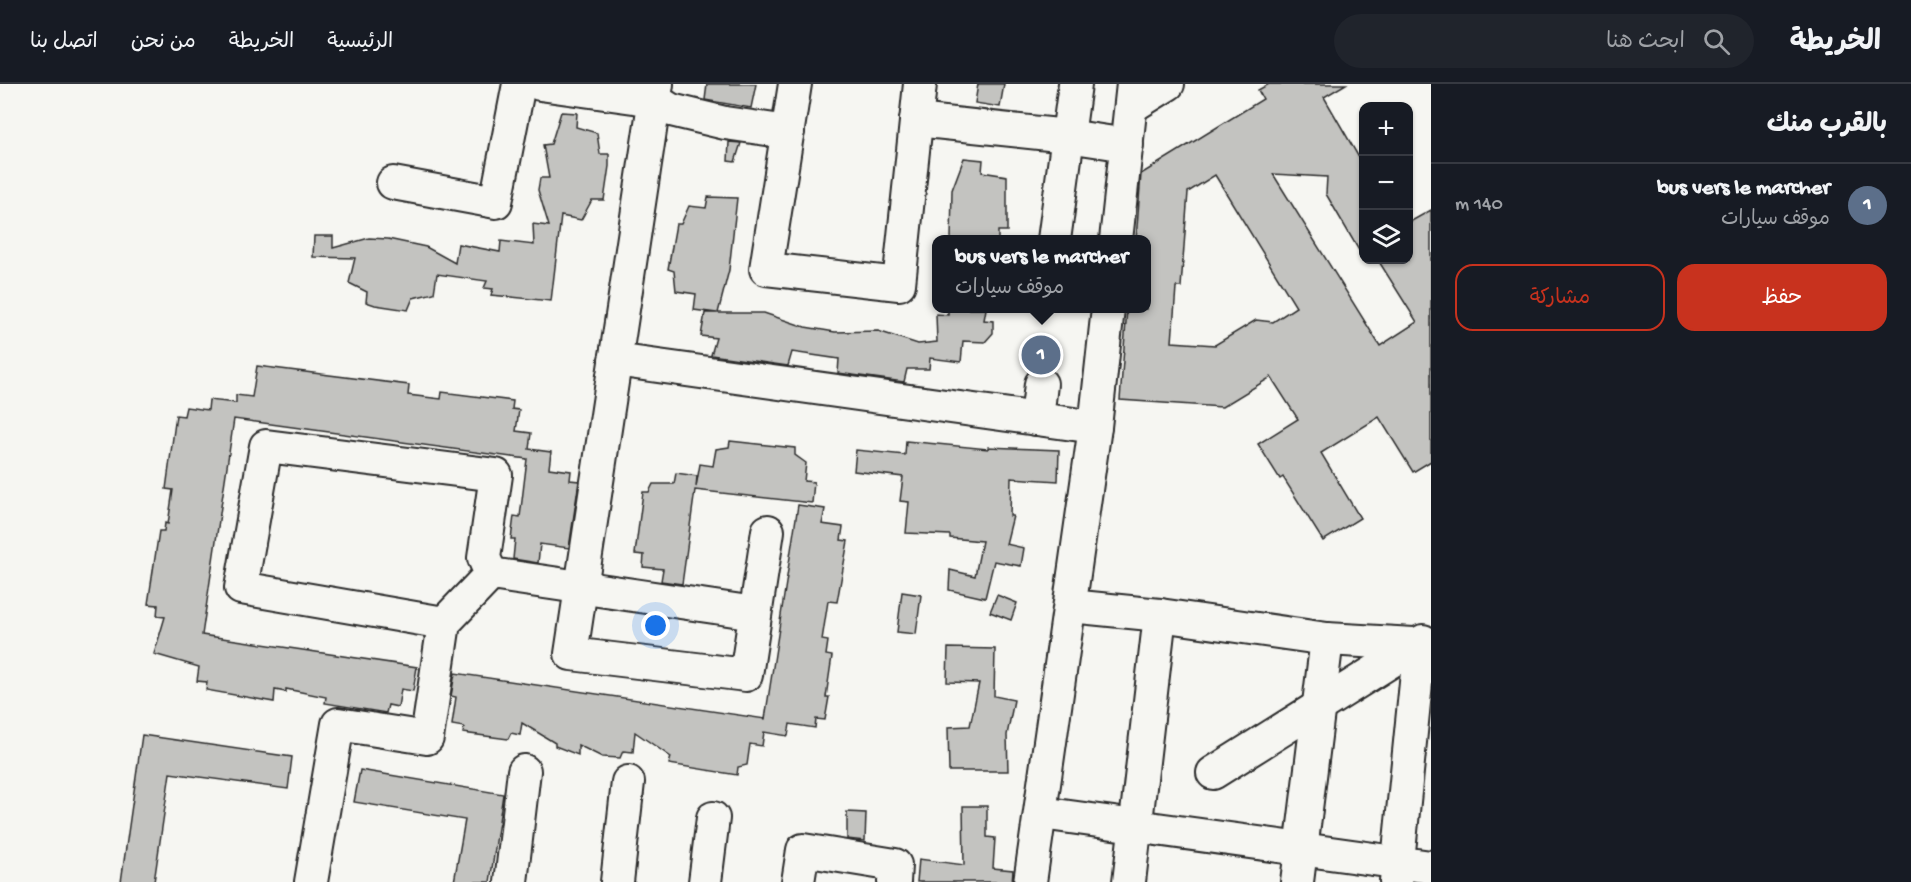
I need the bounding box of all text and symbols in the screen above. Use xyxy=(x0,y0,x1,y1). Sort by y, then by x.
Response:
search box xyxy=(1334,14,1754,68)
icon: search xyxy=(1700,25,1733,58)
text: الخريطة xyxy=(1790,27,1881,60)
text: ابحث هنا xyxy=(1606,30,1685,56)
text: اتصل بنا xyxy=(30,31,98,56)
text: من نحن xyxy=(131,31,196,56)
text: الخريطة xyxy=(229,31,294,56)
text: الرئيسية xyxy=(327,31,393,56)
map controls xyxy=(1359,102,1413,264)
button: + xyxy=(1359,102,1413,156)
text: بالقرب منك xyxy=(1767,111,1887,142)
button: − xyxy=(1359,156,1413,210)
text: bus vers le marcher xyxy=(1657,176,1830,202)
text: 140 m xyxy=(1455,194,1503,217)
text: 1 xyxy=(1863,194,1872,217)
text: موقف سيارات xyxy=(1721,209,1830,232)
button: layers xyxy=(1359,210,1413,264)
popup xyxy=(932,235,1151,313)
text: bus vers le marcher xyxy=(955,245,1128,271)
button: مشاركة xyxy=(1455,264,1665,331)
button: حفظ xyxy=(1677,264,1887,331)
text: موقف سيارات xyxy=(955,278,1064,301)
pin: 1 xyxy=(1022,332,1060,378)
your location xyxy=(641,611,670,640)

